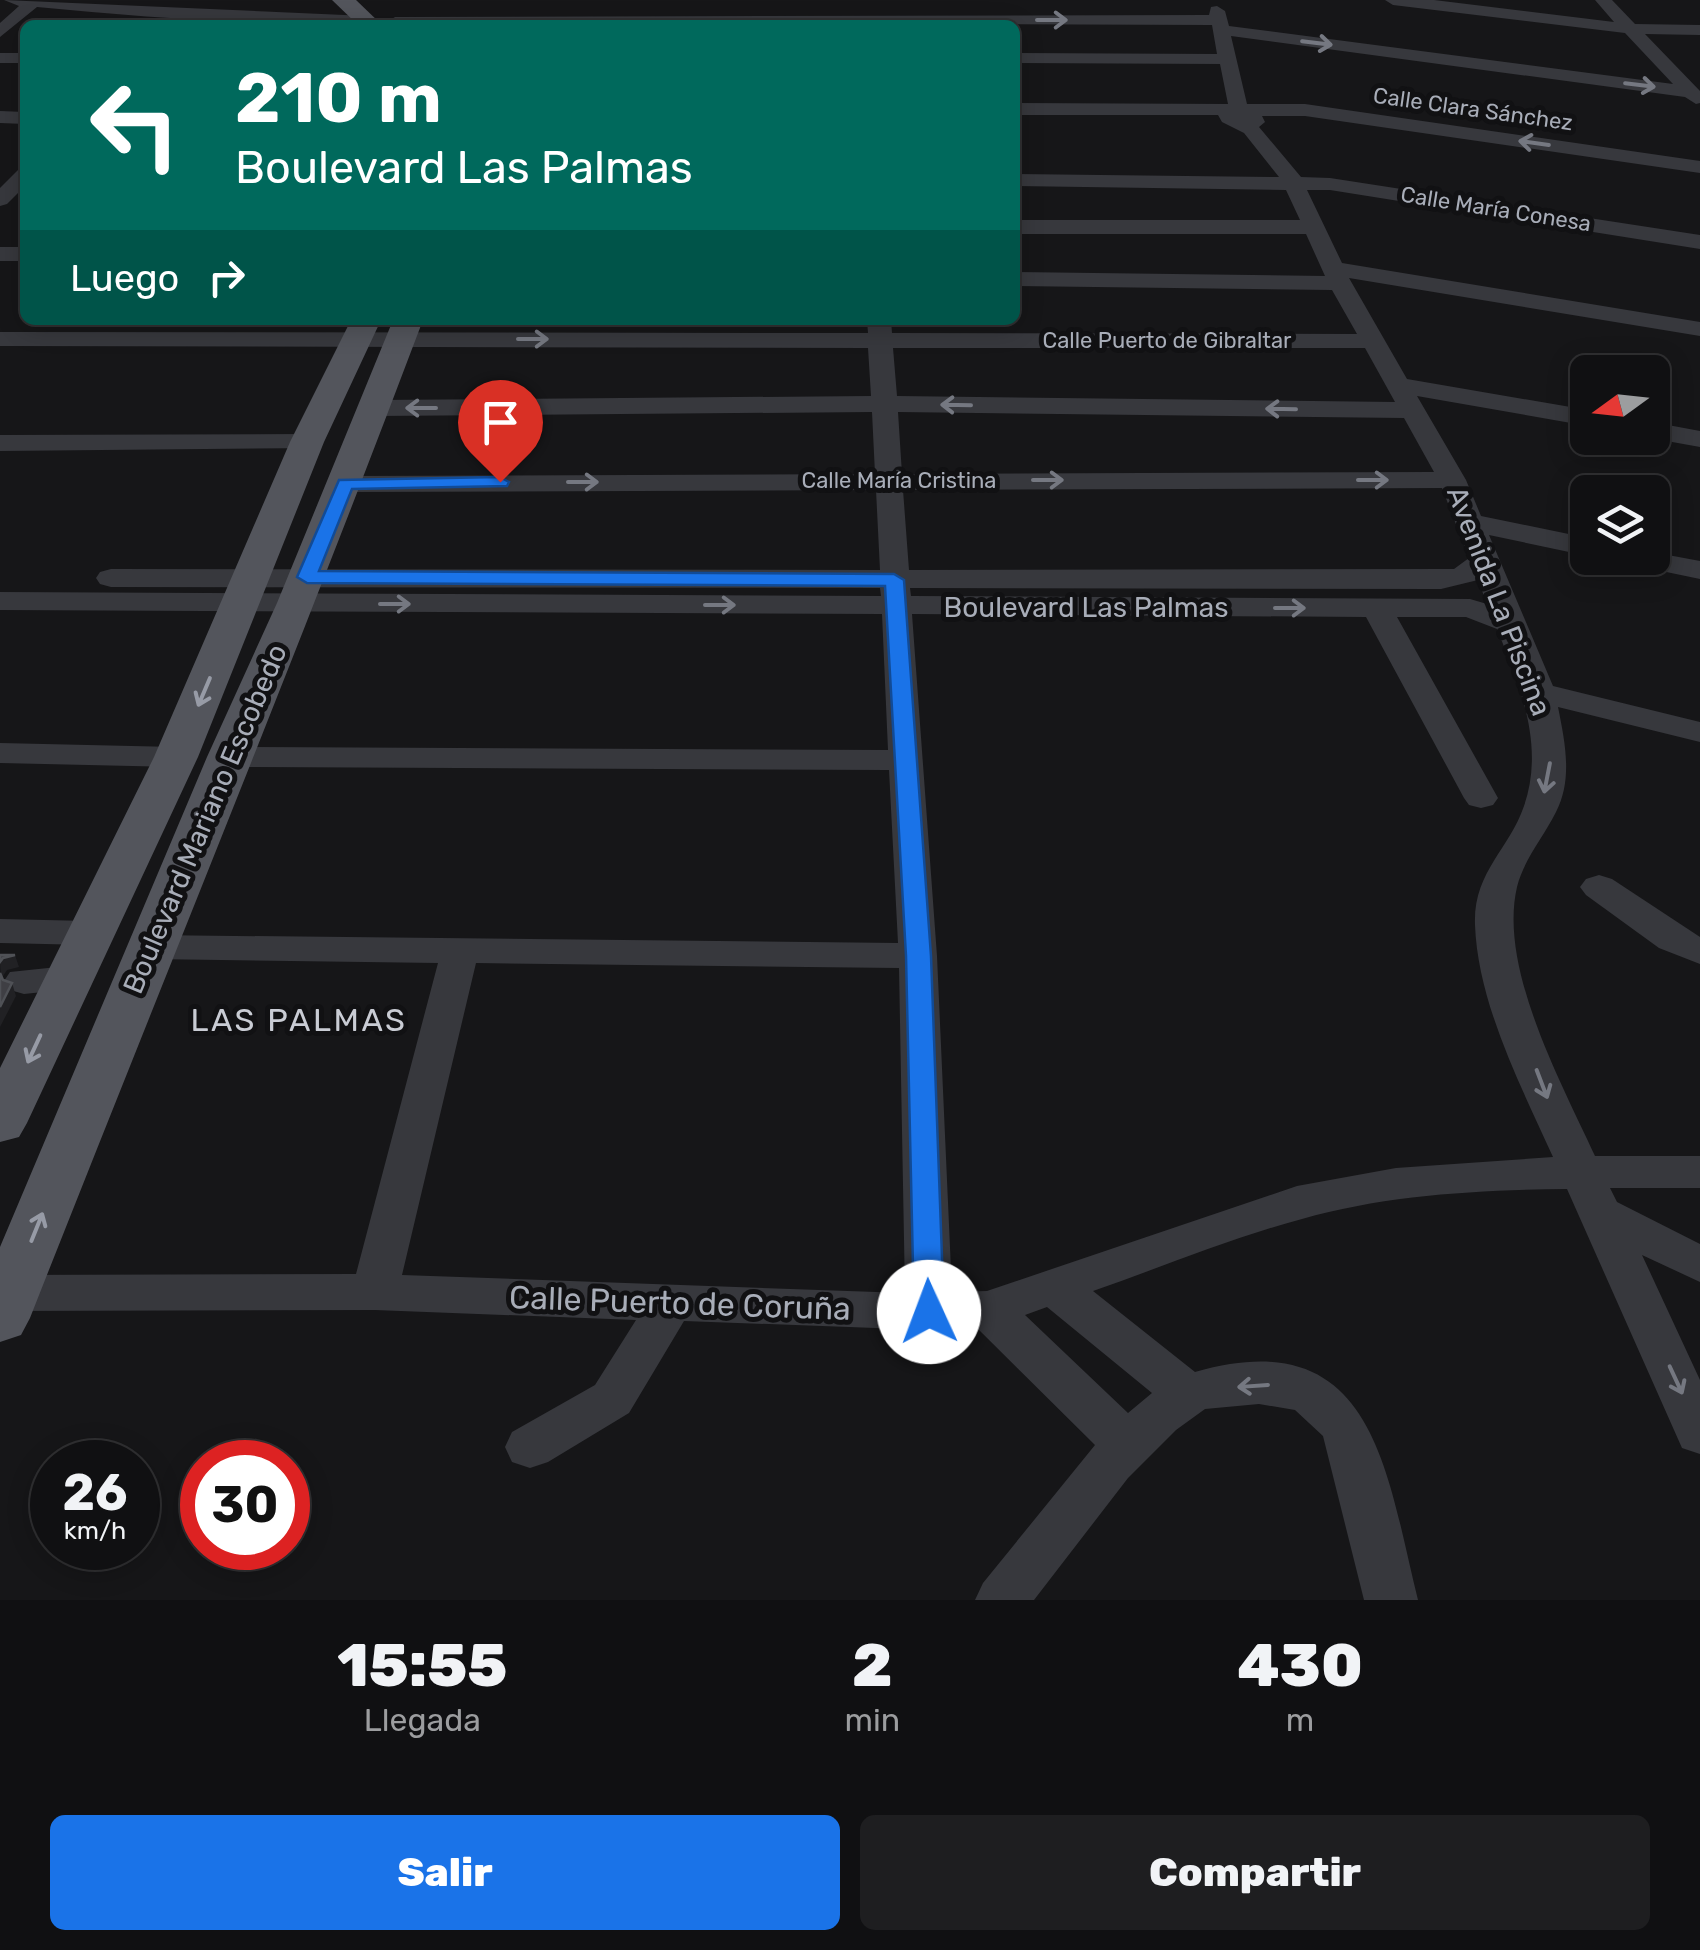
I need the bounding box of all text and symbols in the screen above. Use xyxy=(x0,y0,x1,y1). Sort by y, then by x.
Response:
one-way arrow xyxy=(1036,10,1068,30)
one-way arrow xyxy=(1301,34,1333,52)
text: 210 m xyxy=(235,57,442,140)
icon: left xyxy=(70,60,200,190)
one-way arrow xyxy=(1623,76,1655,95)
street label: Calle Clara Sánchez xyxy=(1371,82,1575,136)
one-way arrow xyxy=(1519,134,1551,152)
text: Boulevard Las Palmas xyxy=(235,141,693,194)
street label: Calle María Conesa xyxy=(1399,181,1593,237)
icon: right xyxy=(199,250,254,305)
text: Luego xyxy=(70,255,179,301)
street label: Calle Puerto de Gibraltar xyxy=(1043,327,1292,354)
one-way arrow xyxy=(516,330,549,348)
north arrow xyxy=(1570,355,1670,455)
map controls xyxy=(1570,355,1670,575)
pin xyxy=(458,380,543,483)
icon: arrive xyxy=(473,395,528,450)
one-way arrow xyxy=(940,396,972,414)
one-way arrow xyxy=(405,398,438,418)
one-way arrow xyxy=(1265,399,1297,418)
street label: Calle María Cristina xyxy=(802,467,996,494)
one-way arrow xyxy=(1030,470,1063,490)
one-way arrow xyxy=(1356,470,1388,490)
one-way arrow xyxy=(566,472,598,492)
button: layers xyxy=(1570,475,1670,575)
street label: Avenida La Piscina xyxy=(1440,482,1558,720)
street label: Boulevard Las Palmas xyxy=(944,591,1228,624)
one-way arrow xyxy=(378,594,410,614)
one-way arrow xyxy=(702,596,735,614)
one-way arrow xyxy=(1272,598,1305,618)
street label: Boulevard Mariano Escobedo xyxy=(116,639,294,999)
one-way arrow xyxy=(193,676,211,707)
one-way arrow xyxy=(1537,762,1556,794)
district label: LAS PALMAS xyxy=(190,1001,408,1039)
one-way arrow xyxy=(24,1033,43,1063)
one-way arrow xyxy=(1534,1068,1552,1099)
one-way arrow xyxy=(29,1213,47,1243)
position arrow xyxy=(877,1260,981,1364)
street label: Calle Puerto de Coruña xyxy=(509,1278,851,1328)
one-way arrow xyxy=(1668,1364,1686,1395)
one-way arrow xyxy=(1237,1376,1270,1395)
speed limit sign: 30 xyxy=(180,1440,310,1570)
text: 26 xyxy=(62,1463,128,1523)
text: km/h xyxy=(64,1516,126,1545)
text: 15:55 xyxy=(337,1630,507,1701)
text: 2 xyxy=(852,1630,893,1701)
text: 430 xyxy=(1237,1630,1363,1701)
text: Llegada xyxy=(364,1701,481,1739)
text: min xyxy=(845,1701,900,1739)
text: m xyxy=(1286,1701,1314,1739)
button: Salir xyxy=(50,1815,840,1930)
button: Compartir xyxy=(860,1815,1650,1930)

